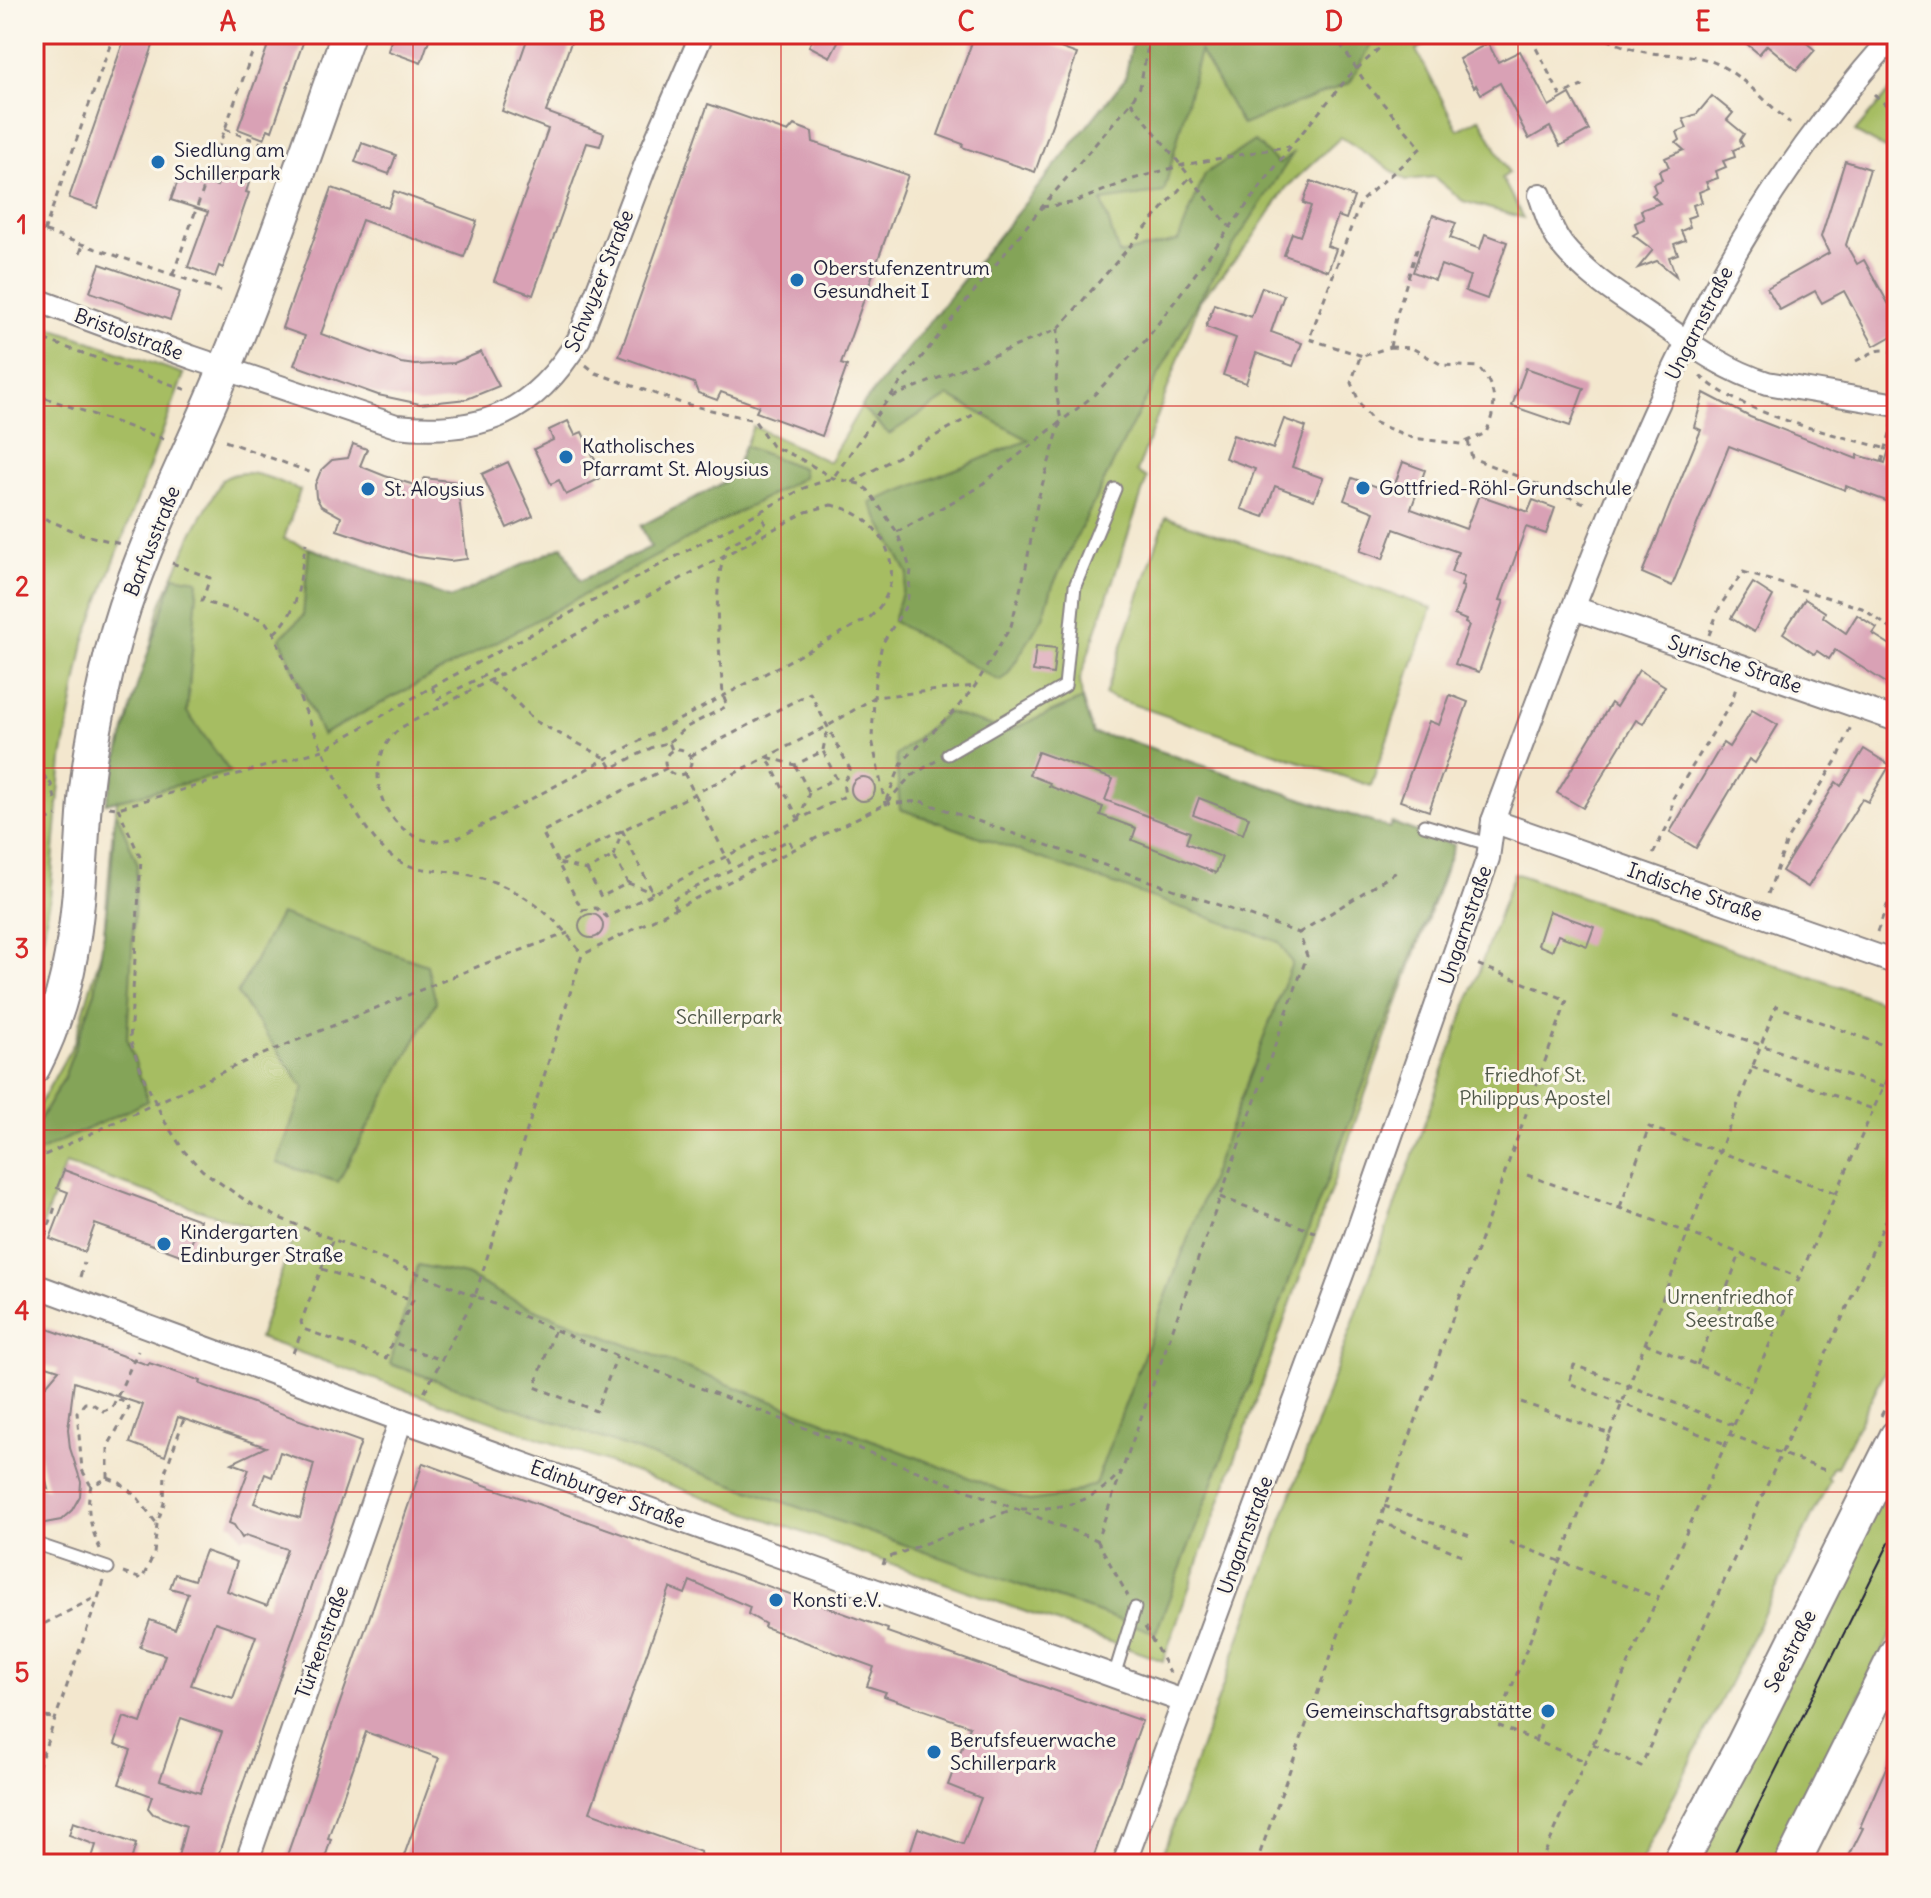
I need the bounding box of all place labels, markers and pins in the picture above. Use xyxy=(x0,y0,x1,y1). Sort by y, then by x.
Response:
place label: Siedlung am Schillerpark xyxy=(174,137,285,185)
marker: Siedlung am Schillerpark xyxy=(149,153,167,171)
place label: Oberstufenzentrum Gesundheit I xyxy=(813,255,990,303)
marker: Oberstufenzentrum Gesundheit I xyxy=(788,271,806,289)
place label: Katholisches Pfarramt St. Aloysius xyxy=(582,433,769,481)
marker: Katholisches Pfarramt St. Aloysius xyxy=(557,448,575,466)
place label: Gottfried-Röhl-Grundschule xyxy=(1379,475,1632,500)
place label: St. Aloysius xyxy=(384,476,485,501)
marker: Gottfried-Röhl-Grundschule xyxy=(1354,479,1372,497)
marker: St. Aloysius xyxy=(359,480,377,498)
place label: Kindergarten Edinburger Straße xyxy=(180,1219,343,1267)
marker: Kindergarten Edinburger Straße xyxy=(155,1235,173,1253)
place label: Konsti e.V. xyxy=(792,1587,882,1612)
marker: Konsti e.V. xyxy=(767,1591,785,1609)
place label: Gemeinschaftsgrabstätte xyxy=(1305,1698,1532,1723)
marker: Gemeinschaftsgrabstätte xyxy=(1539,1702,1557,1720)
place label: Berufsfeuerwache Schillerpark xyxy=(950,1727,1116,1775)
marker: Berufsfeuerwache Schillerpark xyxy=(925,1743,943,1761)

